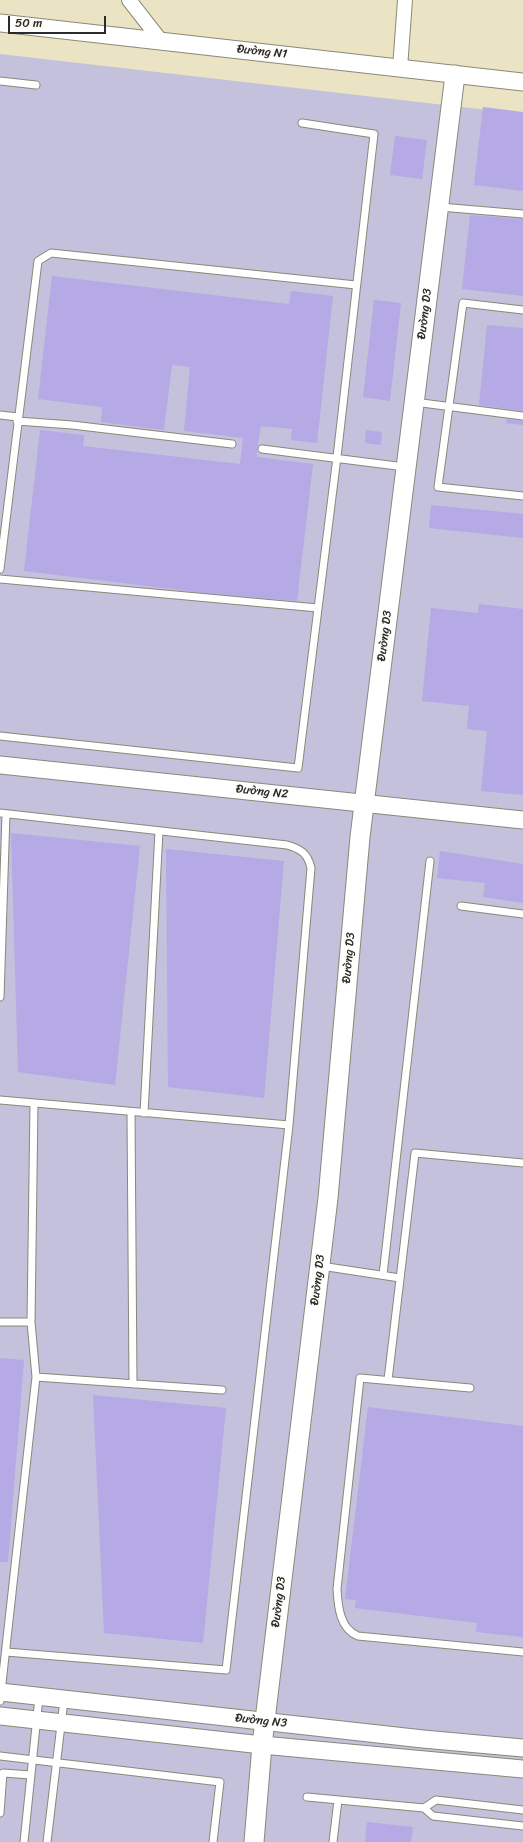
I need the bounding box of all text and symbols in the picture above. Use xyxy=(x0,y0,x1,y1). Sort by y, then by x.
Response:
scale bar xyxy=(10,8,108,34)
text: 50 m xyxy=(15,12,42,34)
street label: Đường N1 xyxy=(236,42,288,62)
street label: Đường D3 xyxy=(415,288,435,340)
street label: Đường D3 xyxy=(375,610,395,662)
street label: Đường N2 xyxy=(235,782,289,802)
street label: Đường D3 xyxy=(340,932,358,984)
street label: Đường D3 xyxy=(308,1254,328,1306)
street label: Đường D3 xyxy=(269,1576,289,1628)
street label: Đường N3 xyxy=(234,1711,288,1731)

